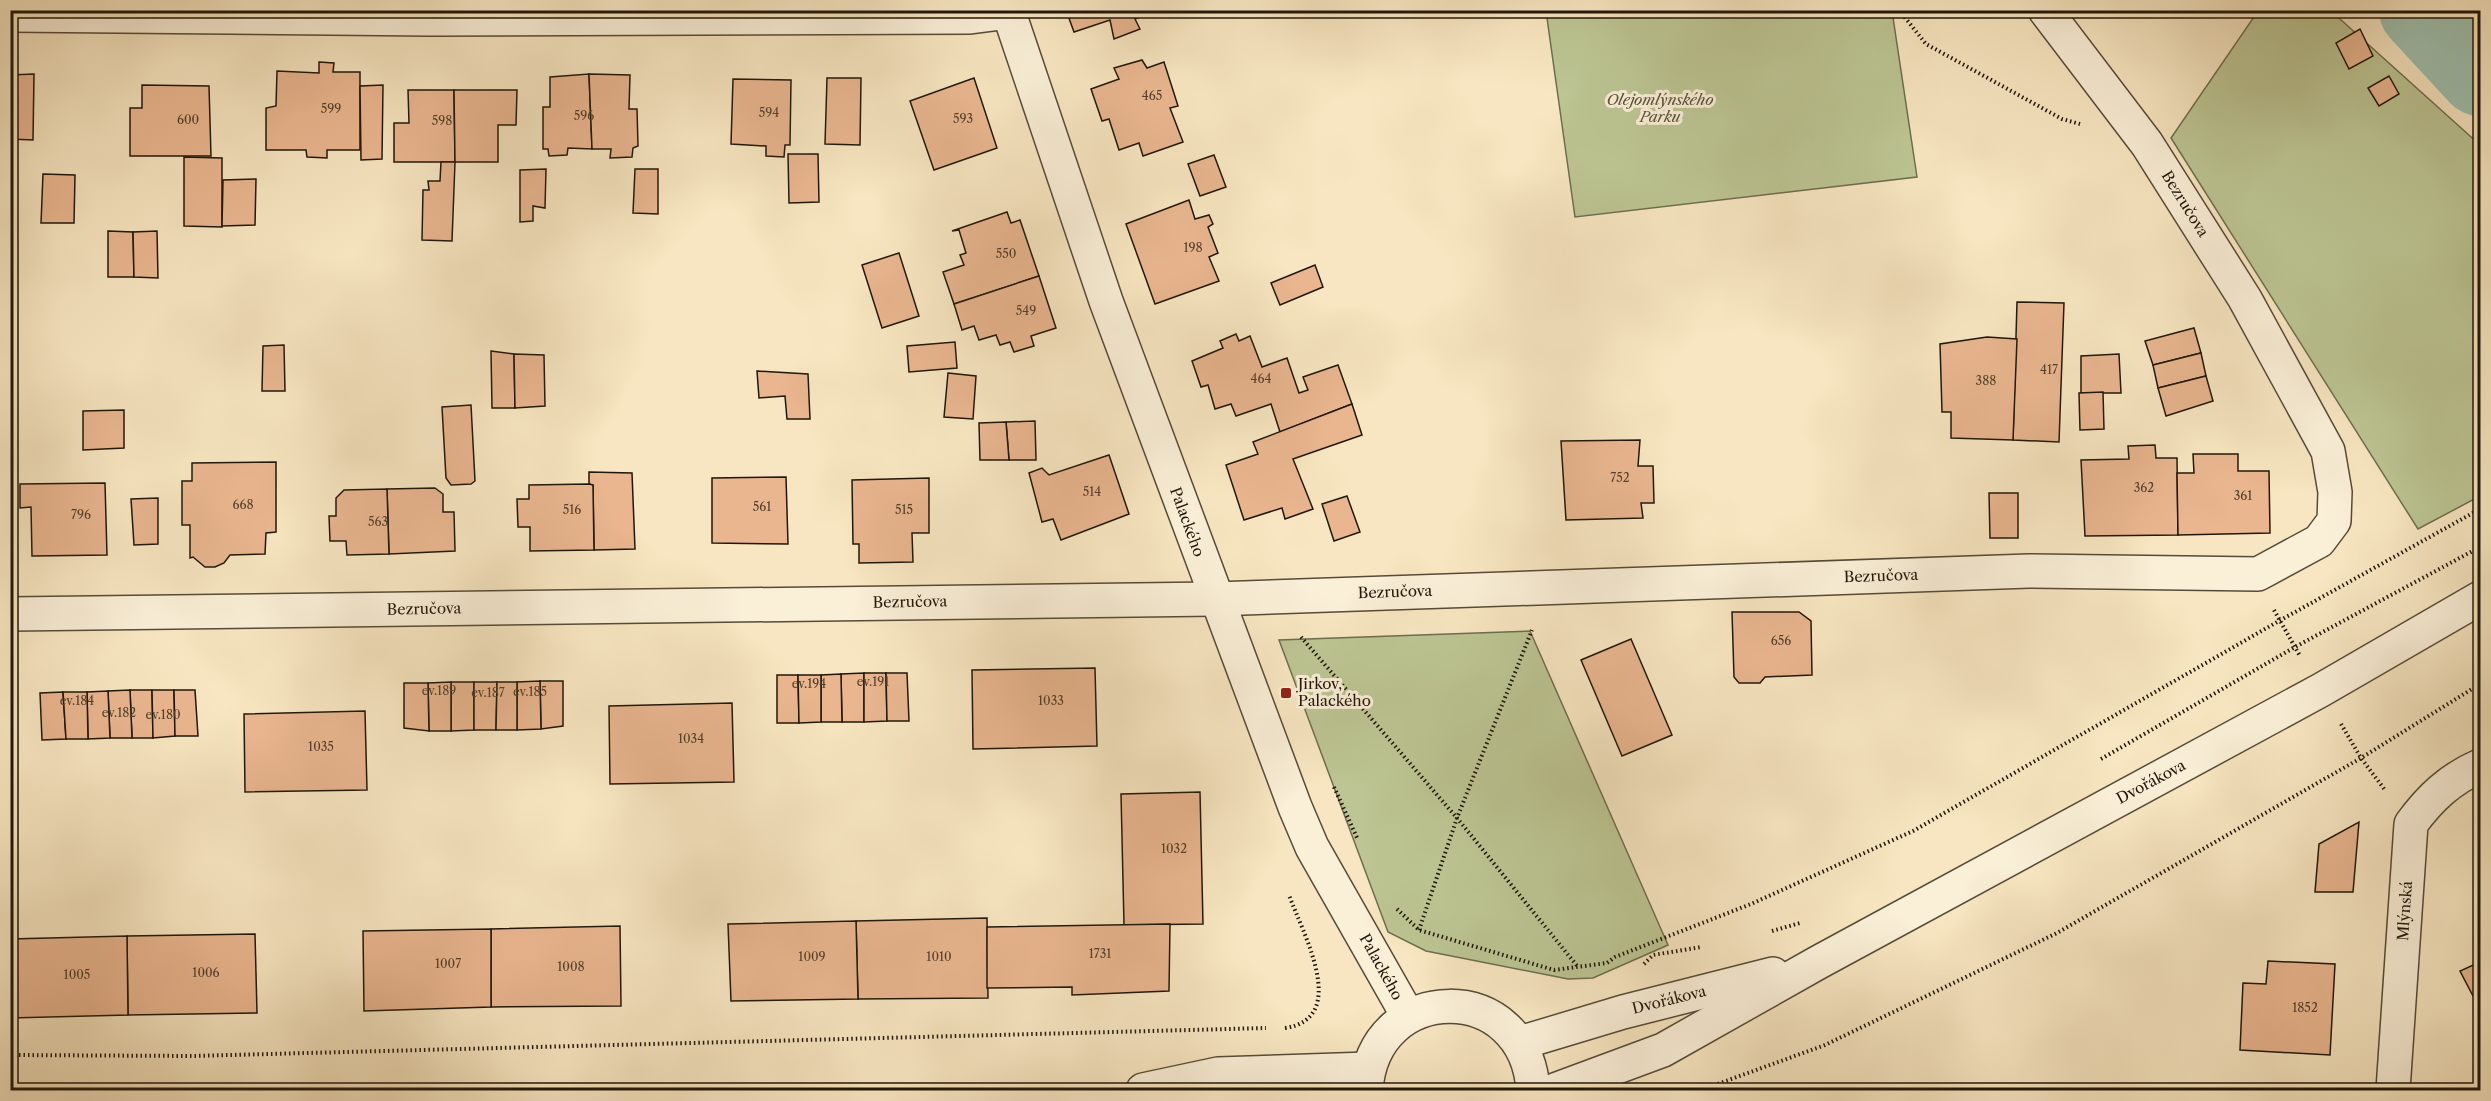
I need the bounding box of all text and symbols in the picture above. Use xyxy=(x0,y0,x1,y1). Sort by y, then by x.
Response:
house number: 465 xyxy=(1142,88,1162,103)
park label: Olejomlýnského Parku xyxy=(1607,90,1713,126)
house number: 599 xyxy=(321,101,341,116)
house number: 594 xyxy=(759,105,779,120)
house number: 596 xyxy=(574,108,594,123)
house number: 593 xyxy=(953,111,973,126)
house number: 600 xyxy=(177,112,199,127)
house number: 598 xyxy=(432,113,452,128)
street label: Bezručova xyxy=(2158,167,2213,240)
house number: 198 xyxy=(1183,240,1203,255)
house number: 550 xyxy=(996,246,1016,261)
house number: 549 xyxy=(1016,303,1036,318)
house number: 417 xyxy=(2040,362,2058,377)
house number: 464 xyxy=(1251,371,1272,386)
house number: 388 xyxy=(1976,373,1996,388)
house number: 752 xyxy=(1610,470,1630,485)
house number: 362 xyxy=(2134,480,2154,495)
house number: 514 xyxy=(1083,484,1101,499)
street label: Palackého xyxy=(1166,484,1209,559)
house number: 361 xyxy=(2234,488,2252,503)
house number: 668 xyxy=(232,497,254,512)
house number: 561 xyxy=(753,499,771,514)
house number: 516 xyxy=(563,502,581,517)
house number: 515 xyxy=(895,502,913,517)
house number: 796 xyxy=(71,507,91,522)
house number: 563 xyxy=(368,514,388,529)
street label: Bezručova xyxy=(1843,565,1919,586)
street label: Bezručova xyxy=(1357,581,1433,602)
street label: Bezručova xyxy=(873,591,948,612)
street label: Bezručova xyxy=(387,598,462,619)
house number: 656 xyxy=(1771,633,1791,648)
house number: ev.191 xyxy=(857,674,889,689)
place label: Jirkov, Palackého xyxy=(1296,674,1371,710)
house number: ev.194 xyxy=(792,676,826,691)
house number: ev.189 xyxy=(422,683,456,698)
house number: ev.185 xyxy=(513,684,547,699)
house number: ev.187 xyxy=(471,685,505,700)
marker: Jirkov, Palackého xyxy=(1279,686,1293,700)
house number: ev.184 xyxy=(60,693,94,708)
house number: 1033 xyxy=(1038,693,1064,708)
house number: ev.182 xyxy=(102,705,136,720)
house number: ev.180 xyxy=(145,707,181,722)
house number: 1034 xyxy=(678,731,704,746)
house number: 1035 xyxy=(308,739,334,754)
street label: Dvořákova xyxy=(2113,755,2189,808)
house number: 1032 xyxy=(1161,841,1187,856)
street label: Mlýnská xyxy=(2393,880,2416,942)
street label: Palackého xyxy=(1355,930,1407,1003)
house number: 1731 xyxy=(1089,946,1111,961)
house number: 1009 xyxy=(798,949,826,964)
house number: 1010 xyxy=(926,949,952,964)
house number: 1007 xyxy=(435,956,461,971)
house number: 1008 xyxy=(557,959,585,974)
house number: 1006 xyxy=(192,965,220,980)
house number: 1005 xyxy=(64,967,90,982)
street label: Dvořákova xyxy=(1630,981,1708,1018)
house number: 1852 xyxy=(2292,1000,2318,1015)

